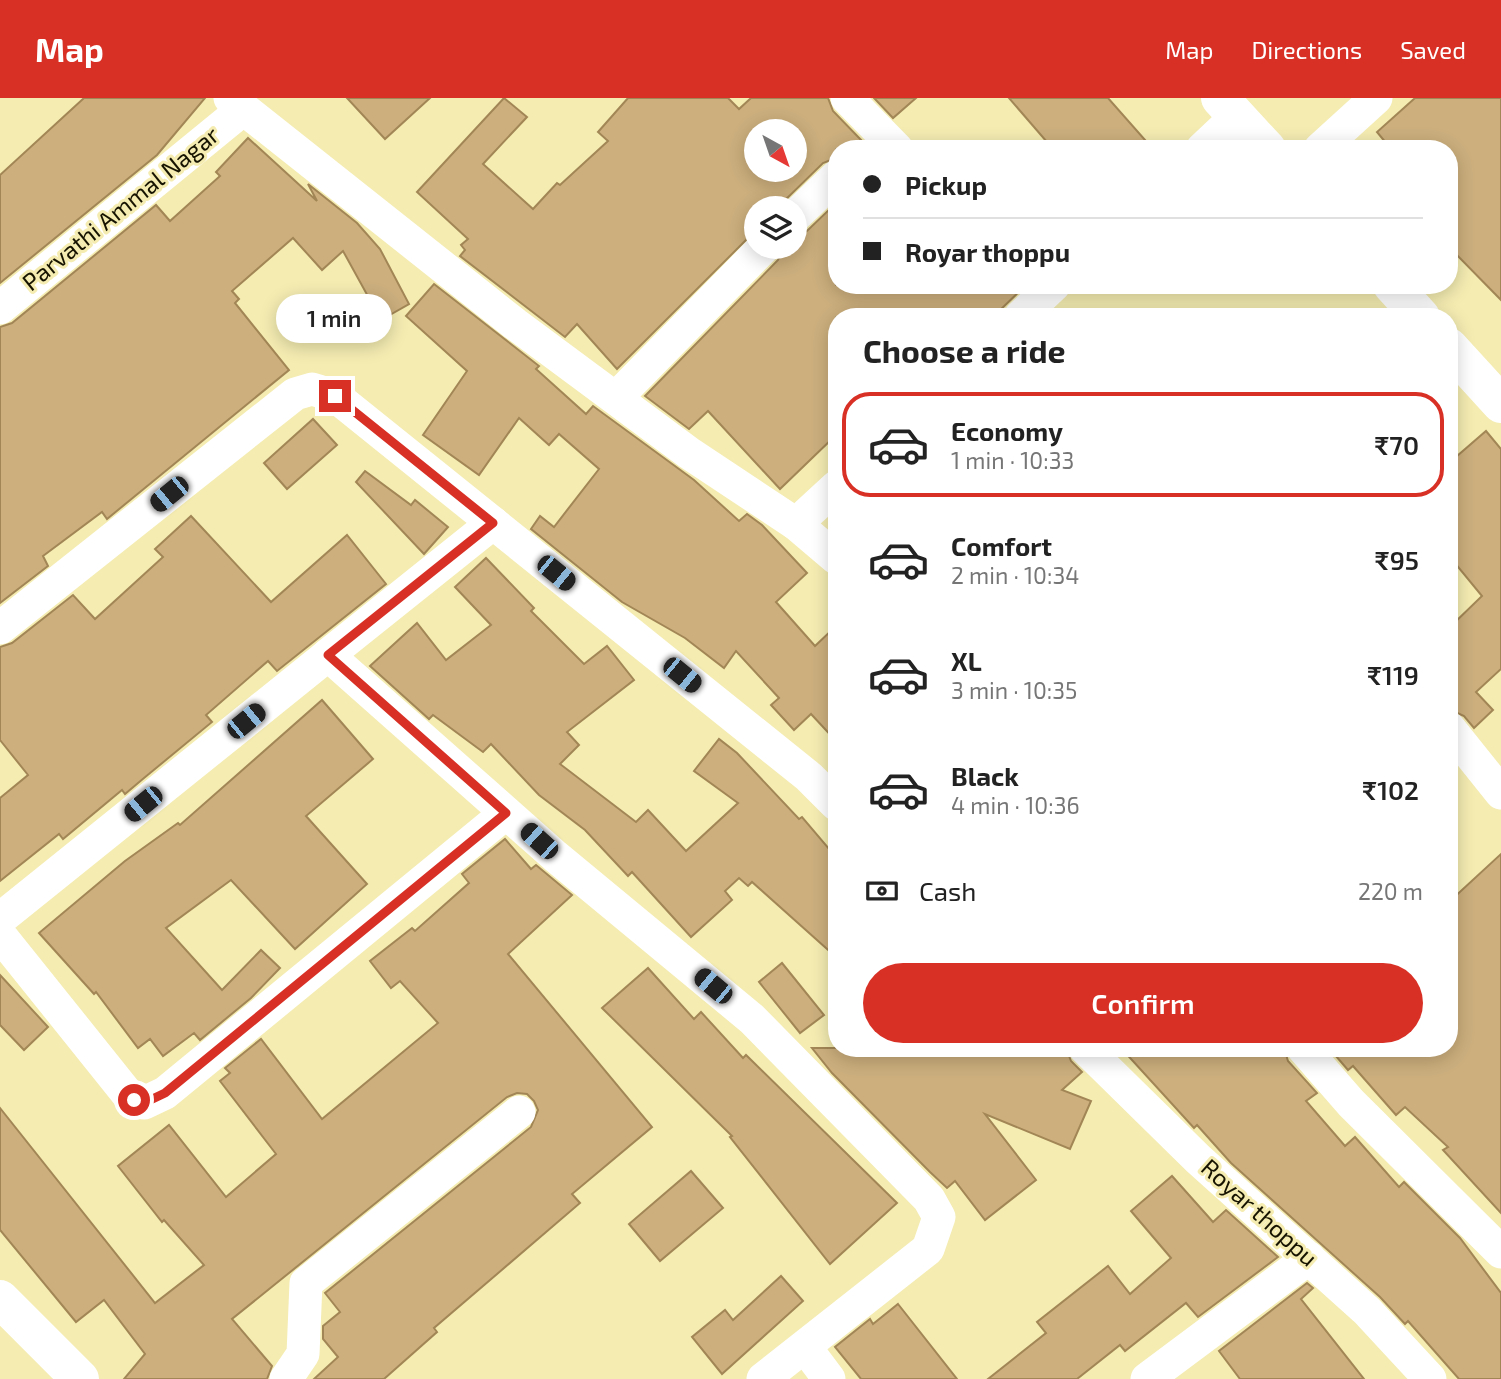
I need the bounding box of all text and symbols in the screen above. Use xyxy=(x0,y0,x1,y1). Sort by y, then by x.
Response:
text: Map xyxy=(35,29,104,69)
text: Map xyxy=(1165,35,1213,64)
text: Directions xyxy=(1251,35,1362,64)
text: Saved xyxy=(1400,35,1466,64)
street label: Parvathi Ammal Nagar xyxy=(16,119,225,296)
north arrow xyxy=(744,119,807,182)
map controls xyxy=(744,119,807,259)
text: Pickup xyxy=(905,169,987,200)
button: layers xyxy=(744,196,807,259)
text: Royar thoppu xyxy=(905,236,1070,267)
callout: 1 min xyxy=(277,294,393,344)
text: 1 min xyxy=(307,304,361,332)
text: Choose a ride xyxy=(863,331,1066,369)
route end xyxy=(319,380,351,412)
icon: car xyxy=(867,413,930,476)
text: Economy xyxy=(951,415,1063,446)
text: ₹70 xyxy=(1374,429,1419,460)
text: 1 min · 10:33 xyxy=(951,446,1074,474)
car xyxy=(147,473,192,515)
icon: car xyxy=(867,528,930,591)
text: Comfort xyxy=(951,530,1052,561)
text: ₹95 xyxy=(1375,544,1419,575)
car xyxy=(534,552,579,594)
text: 2 min · 10:34 xyxy=(951,561,1079,589)
icon: car xyxy=(867,643,930,706)
text: XL xyxy=(951,645,982,676)
car xyxy=(660,654,705,696)
text: ₹119 xyxy=(1367,659,1419,690)
text: 3 min · 10:35 xyxy=(951,676,1077,704)
car xyxy=(224,700,269,742)
icon: car xyxy=(867,758,930,821)
text: Black xyxy=(951,760,1019,791)
text: ₹102 xyxy=(1362,774,1419,805)
car xyxy=(121,783,166,825)
text: 4 min · 10:36 xyxy=(951,791,1080,819)
car xyxy=(517,819,562,863)
icon: cash xyxy=(863,872,901,910)
text: Cash xyxy=(919,875,976,906)
text: 220 m xyxy=(1358,877,1423,905)
button: Confirm xyxy=(863,963,1423,1043)
car xyxy=(691,964,736,1008)
route start xyxy=(118,1084,150,1116)
street label: Royar thoppu xyxy=(1196,1152,1324,1272)

